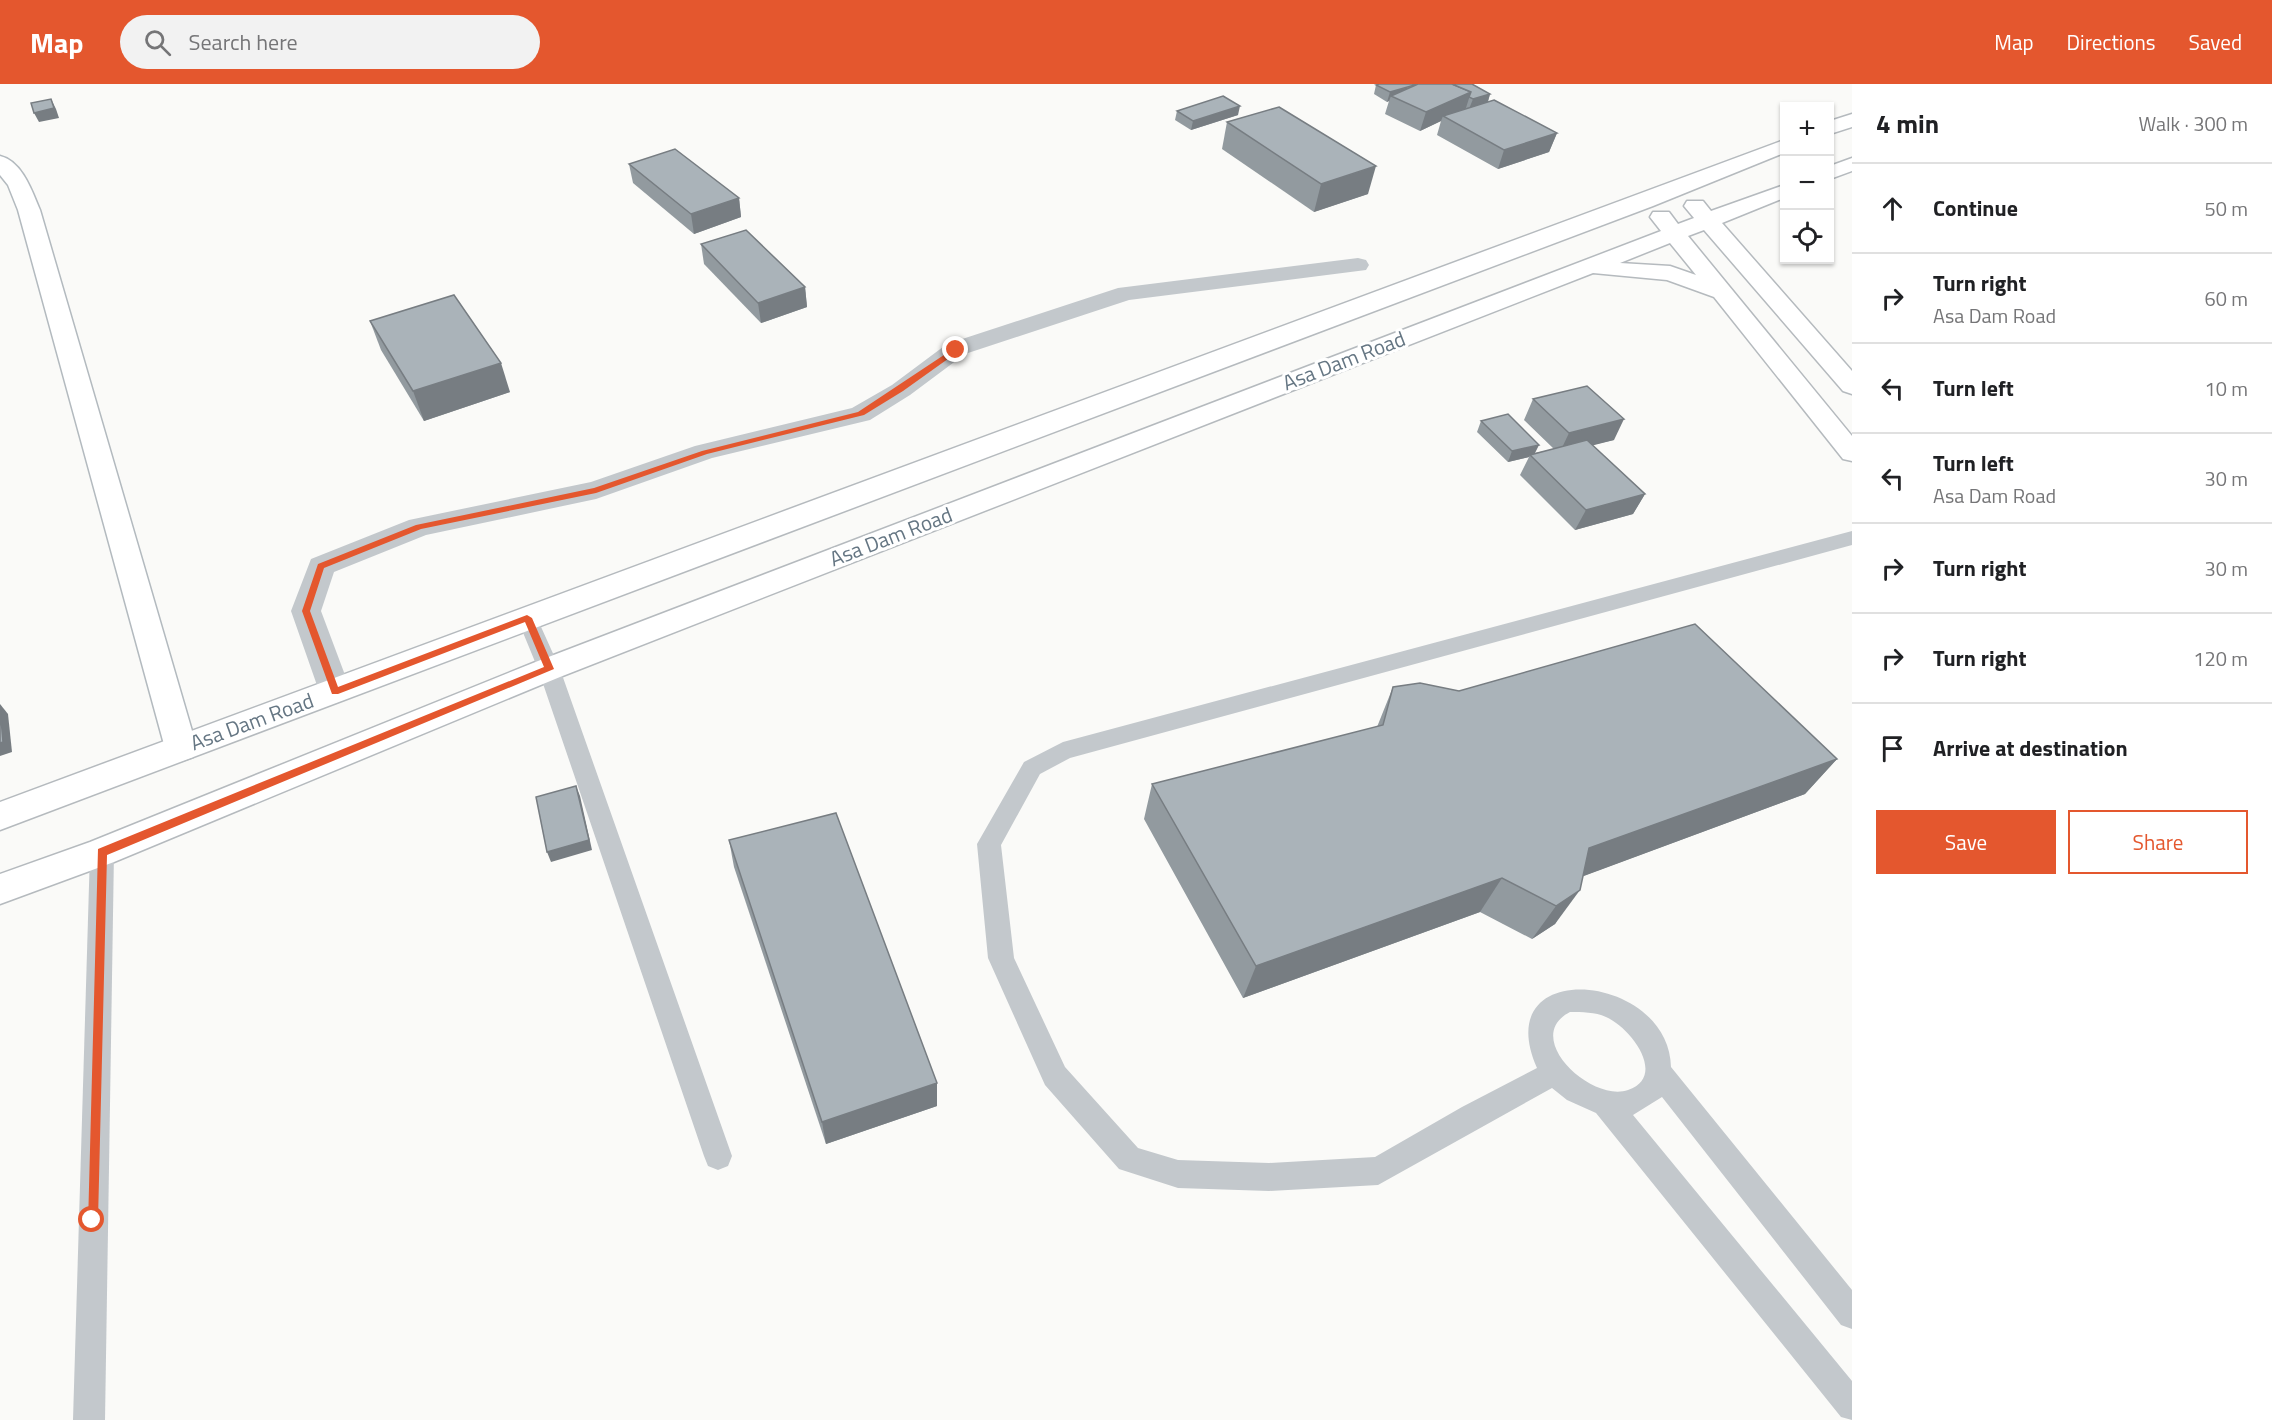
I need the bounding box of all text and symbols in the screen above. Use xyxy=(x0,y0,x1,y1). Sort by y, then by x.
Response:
search box xyxy=(120,15,540,69)
text: Map xyxy=(30,21,84,64)
text: Search here xyxy=(189,25,298,59)
icon: search xyxy=(141,26,174,59)
text: Map xyxy=(1994,26,2034,58)
text: Directions xyxy=(2067,26,2156,58)
text: Saved xyxy=(2189,26,2242,58)
map controls xyxy=(1780,102,1834,264)
button: + xyxy=(1780,102,1834,156)
text: 4 min xyxy=(1876,104,1939,143)
text: Walk · 300 m xyxy=(2139,108,2248,139)
button: − xyxy=(1780,156,1834,210)
text: Continue xyxy=(1933,191,2018,225)
icon: ahead xyxy=(1876,192,1909,225)
text: 50 m xyxy=(2204,193,2248,224)
button: locate xyxy=(1780,210,1834,264)
text: Turn right xyxy=(1933,266,2027,300)
icon: right xyxy=(1876,282,1909,315)
text: 60 m xyxy=(2204,283,2248,314)
text: Asa Dam Road xyxy=(1933,300,2056,331)
street label: Asa Dam Road xyxy=(1278,322,1410,398)
route end xyxy=(942,336,968,362)
text: Turn left xyxy=(1933,371,2014,405)
icon: left xyxy=(1876,372,1909,405)
text: 10 m xyxy=(2204,373,2248,404)
text: Turn left xyxy=(1933,446,2014,480)
icon: left xyxy=(1876,462,1909,495)
text: 30 m xyxy=(2204,463,2248,494)
text: Asa Dam Road xyxy=(1933,480,2056,511)
street label: Asa Dam Road xyxy=(825,498,957,574)
text: Turn right xyxy=(1933,551,2027,585)
icon: right xyxy=(1876,552,1909,585)
text: 30 m xyxy=(2204,553,2248,584)
text: Turn right xyxy=(1933,641,2027,675)
icon: right xyxy=(1876,642,1909,675)
text: 120 m xyxy=(2193,643,2248,674)
street label: Asa Dam Road xyxy=(186,684,318,758)
text: Arrive at destination xyxy=(1933,731,2128,765)
icon: arrive xyxy=(1876,732,1909,765)
button: Save xyxy=(1876,810,2056,874)
button: Share xyxy=(2068,810,2248,874)
route start xyxy=(78,1206,104,1232)

